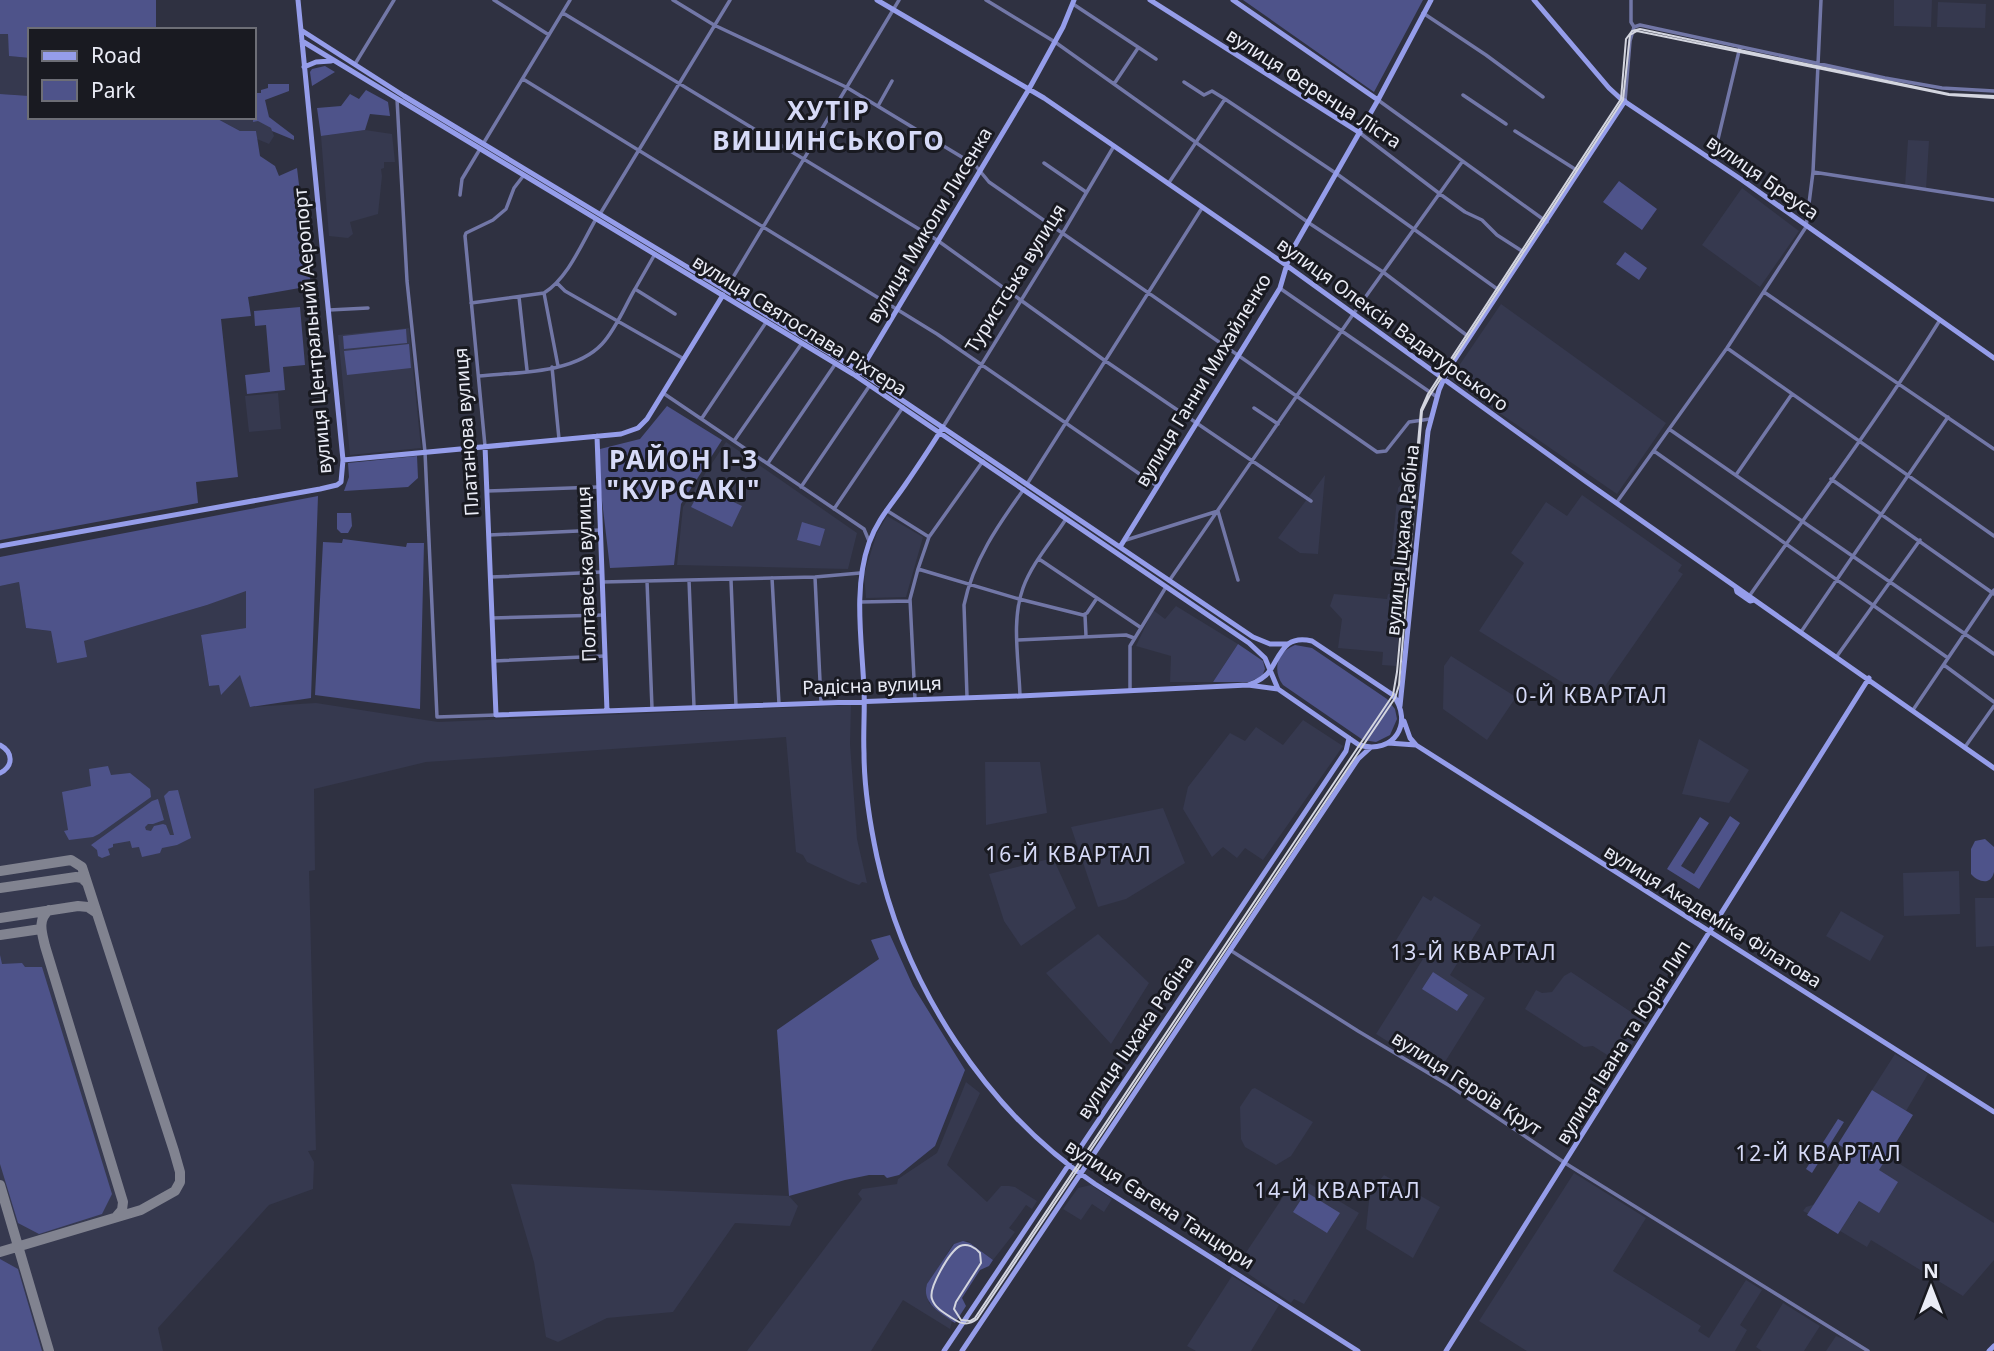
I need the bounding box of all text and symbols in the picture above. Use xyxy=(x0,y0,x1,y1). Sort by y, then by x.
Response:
street label: вулиця Ференца Ліста xyxy=(1222,22,1406,154)
legend xyxy=(28,28,256,119)
text: Road xyxy=(91,41,141,69)
text: Park xyxy=(91,76,136,104)
district label: ХУТІР ВИШИНСЬКОГО xyxy=(712,92,946,158)
street label: вулиця Миколи Лисенка xyxy=(860,122,998,328)
street label: вулиця Бреуса xyxy=(1702,129,1824,225)
street label: вулиця Центральний Аеропорт xyxy=(287,187,337,475)
street label: Туристська вулиця xyxy=(959,199,1071,357)
street label: вулиця Олексія Вадатурського xyxy=(1272,231,1514,417)
street label: вулиця Святослава Ріхтера xyxy=(688,248,912,402)
street label: вулиця Ганни Михайленко xyxy=(1129,269,1277,491)
street label: Платанова вулиця xyxy=(447,347,485,517)
district label: РАЙОН І-3 "КУРСАКІ" xyxy=(606,441,762,507)
street label: вулиця Іцхака Рабіна xyxy=(1379,443,1425,637)
street label: Полтавська вулиця xyxy=(570,485,602,663)
street label: Радісна вулиця xyxy=(802,670,942,700)
district label: 0-Й КВАРТАЛ xyxy=(1515,681,1669,709)
street label: вулиця Академіка Філатова xyxy=(1599,838,1827,994)
district label: 16-Й КВАРТАЛ xyxy=(985,840,1153,868)
street label: вулиця Івана та Юрія Лип xyxy=(1549,935,1697,1149)
district label: 13-Й КВАРТАЛ xyxy=(1390,938,1558,966)
street label: вулиця Іцхака Рабіна xyxy=(1071,950,1199,1124)
street label: вулиця Героїв Крут xyxy=(1387,1025,1547,1141)
street label: вулиця Євгена Танцюри xyxy=(1060,1133,1260,1275)
district label: 12-Й КВАРТАЛ xyxy=(1735,1139,1903,1167)
district label: 14-Й КВАРТАЛ xyxy=(1254,1176,1422,1204)
north arrow xyxy=(1896,1253,1966,1323)
text: N xyxy=(1923,1258,1939,1284)

